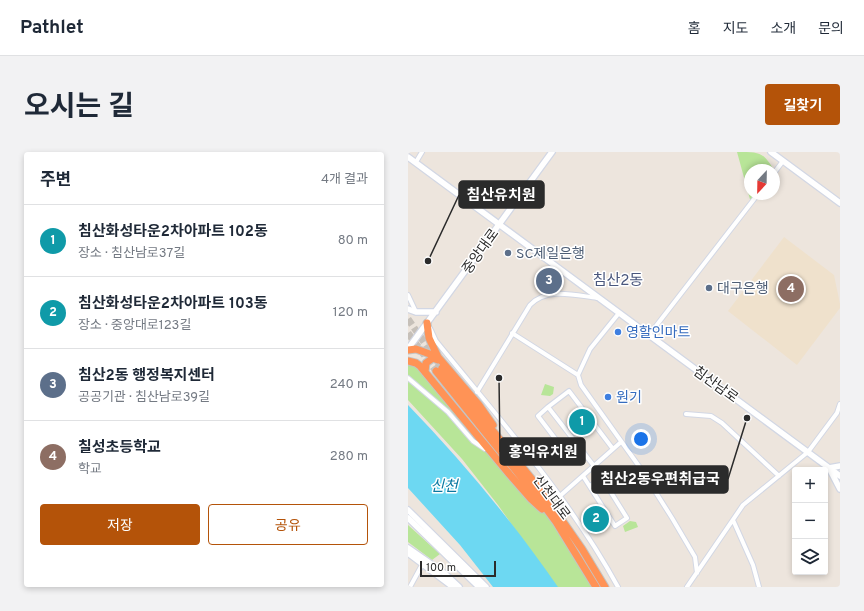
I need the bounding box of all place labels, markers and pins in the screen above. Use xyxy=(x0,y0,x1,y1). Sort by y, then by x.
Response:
callout: 침산유치원 xyxy=(459,181,544,208)
place label: SC제일은행 xyxy=(516,246,585,263)
marker: SC제일은행 xyxy=(503,248,513,258)
pin: 3 xyxy=(536,266,562,296)
pin: 4 xyxy=(778,274,804,304)
place label: 대구은행 xyxy=(717,281,769,298)
marker: 대구은행 xyxy=(704,283,714,293)
place label: 영할인마트 xyxy=(626,324,691,342)
marker: 영할인마트 xyxy=(613,327,623,337)
place label: 원기 xyxy=(616,390,642,407)
marker: 원기 xyxy=(603,392,613,402)
pin: 1 xyxy=(569,407,595,437)
callout: 홍익유치원 xyxy=(500,438,585,465)
callout: 침산2동우편취급국 xyxy=(592,466,728,493)
pin: 2 xyxy=(583,504,609,534)

